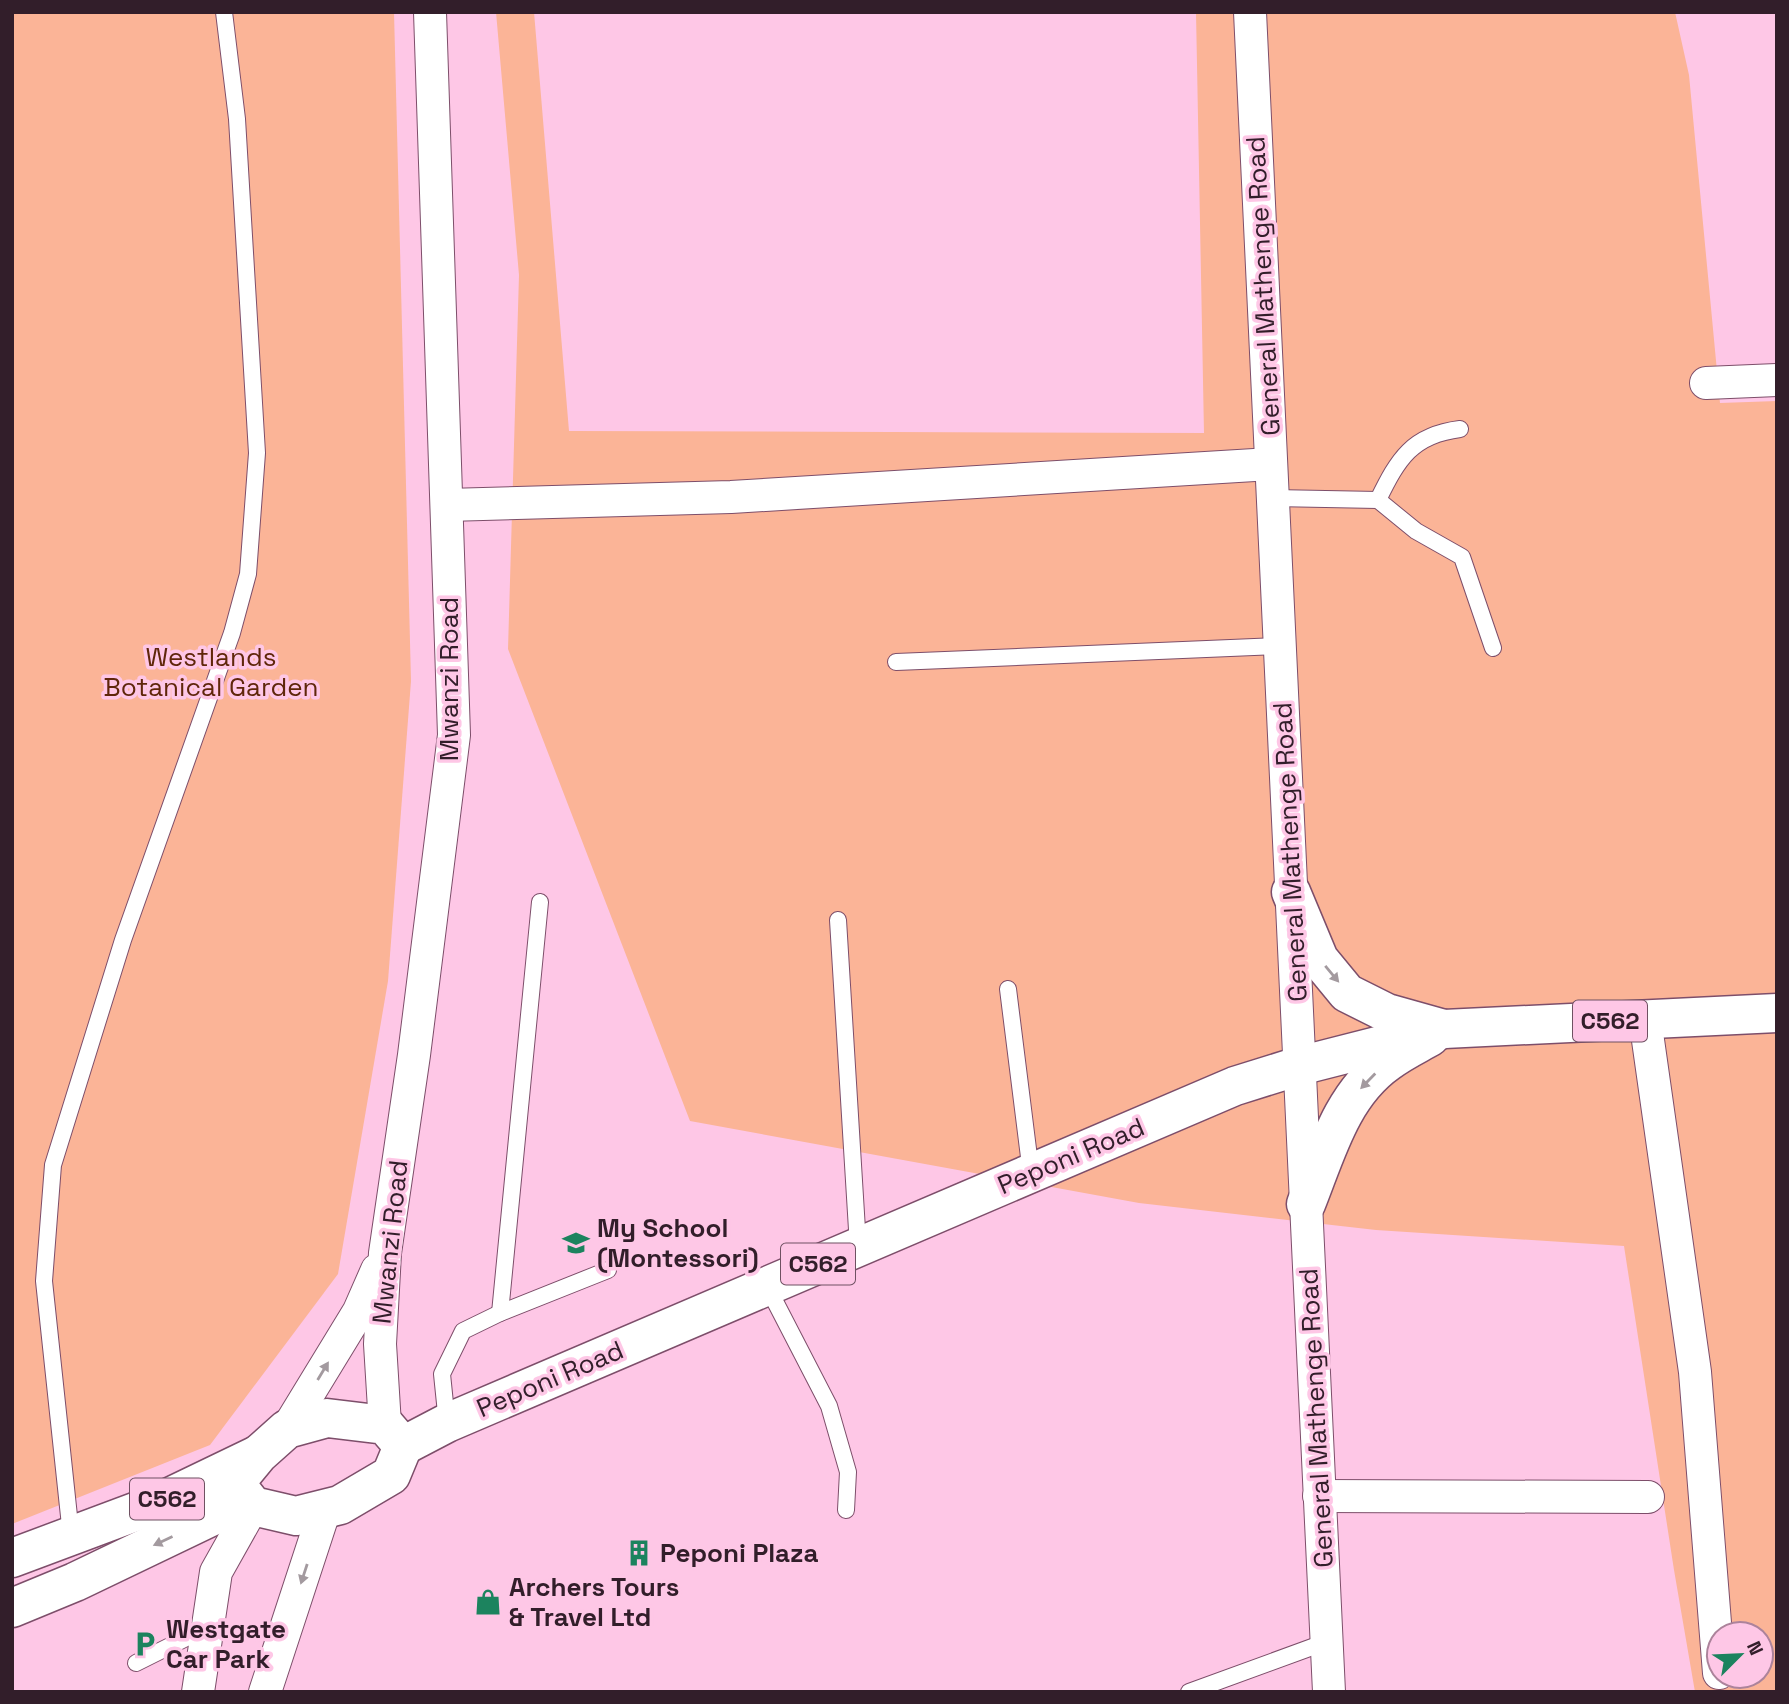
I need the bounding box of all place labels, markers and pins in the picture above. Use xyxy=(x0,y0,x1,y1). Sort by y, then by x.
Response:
place label: My School (Montessori) xyxy=(597,1211,759,1275)
school or university icon: My School (Montessori) xyxy=(561,1228,591,1258)
place label: Peponi Plaza xyxy=(660,1536,819,1570)
building icon: Peponi Plaza xyxy=(624,1538,654,1568)
place label: Archers Tours & Travel Ltd xyxy=(509,1570,679,1634)
shop icon: Archers Tours & Travel Ltd xyxy=(473,1587,503,1617)
place label: Westgate Car Park xyxy=(166,1612,286,1676)
parking icon: Westgate Car Park xyxy=(130,1629,160,1659)

